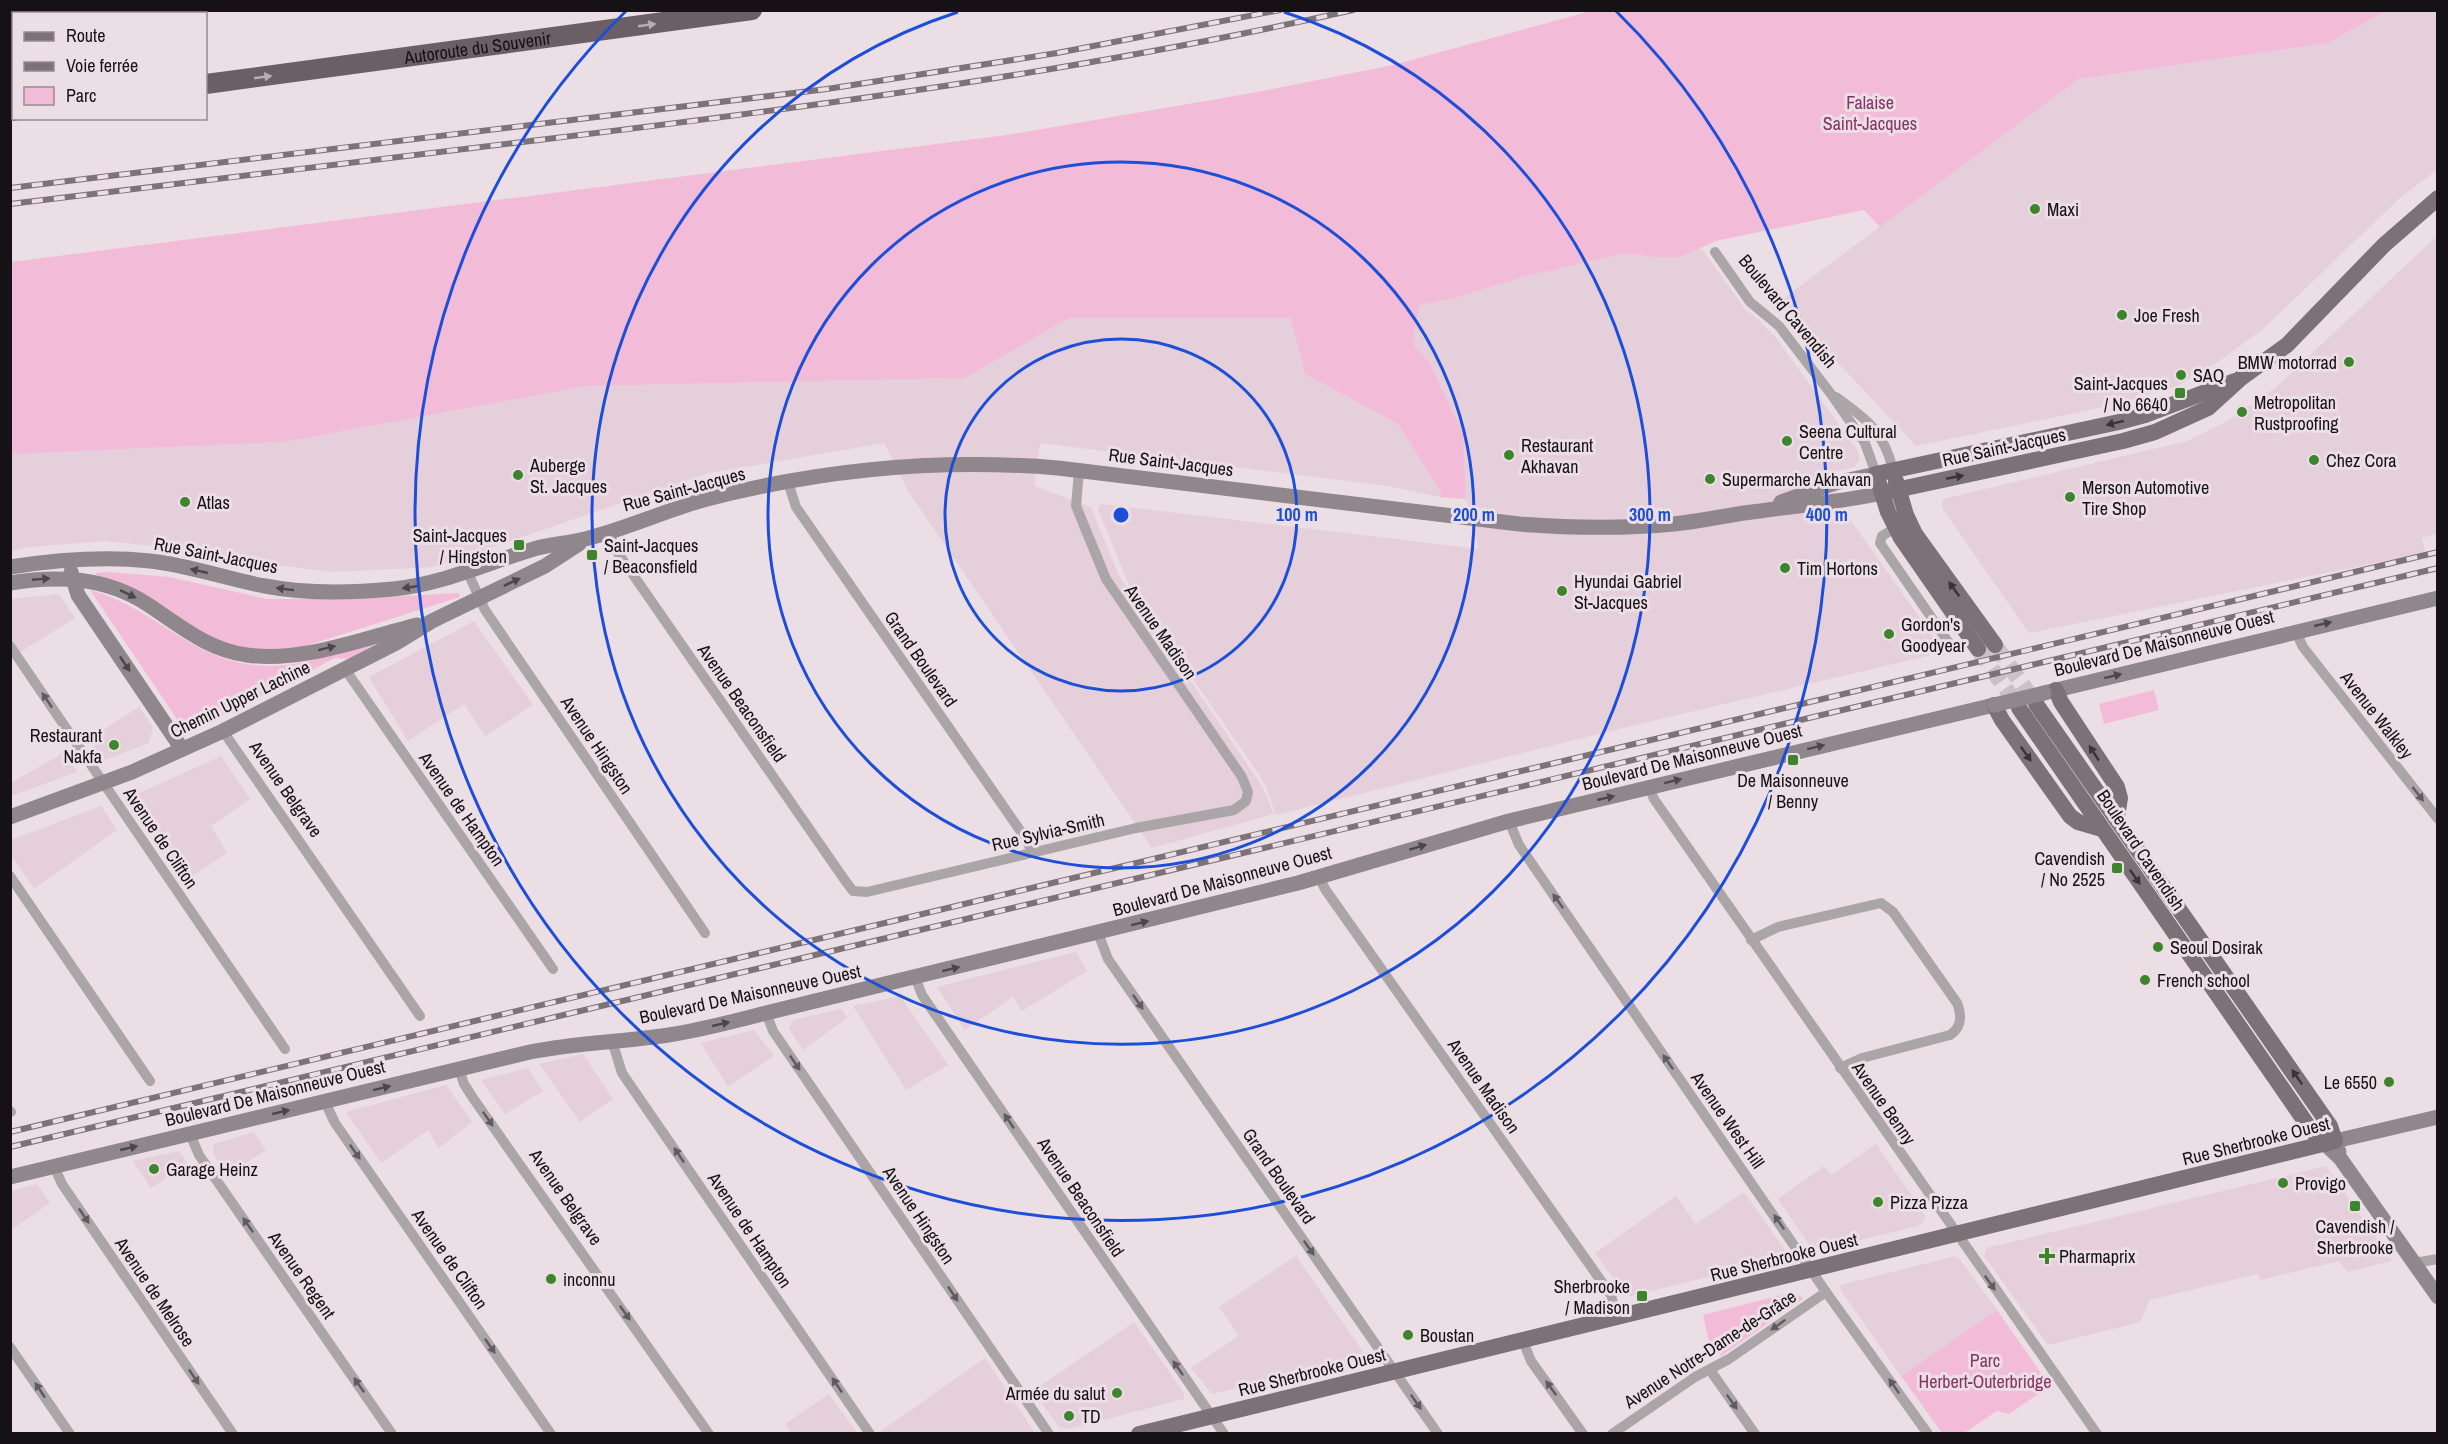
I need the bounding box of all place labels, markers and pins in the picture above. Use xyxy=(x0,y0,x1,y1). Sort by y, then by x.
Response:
place label: Maxi xyxy=(2047,197,2079,222)
marker: Maxi xyxy=(2028,202,2042,216)
place label: Joe Fresh xyxy=(2134,303,2200,328)
marker: Joe Fresh xyxy=(2115,308,2129,322)
place label: BMW motorrad xyxy=(2238,350,2337,375)
marker: BMW motorrad xyxy=(2342,355,2356,369)
place label: SAQ xyxy=(2193,363,2224,388)
marker: SAQ xyxy=(2174,368,2188,382)
place label: Saint-Jacques / No 6640 xyxy=(2074,371,2168,417)
marker: Saint-Jacques / No 6640 xyxy=(2173,386,2187,400)
place label: Metropolitan Rustproofing xyxy=(2254,390,2339,436)
marker: Metropolitan Rustproofing xyxy=(2235,405,2249,419)
place label: Seena Cultural Centre xyxy=(1799,419,1897,465)
place label: Restaurant Akhavan xyxy=(1520,433,1593,479)
marker: Seena Cultural Centre xyxy=(1780,434,1794,448)
marker: Restaurant Akhavan xyxy=(1502,448,1516,462)
place label: Chez Cora xyxy=(2326,448,2397,473)
place label: Auberge St. Jacques xyxy=(529,453,607,499)
marker: Chez Cora xyxy=(2307,453,2321,467)
place label: Supermarche Akhavan xyxy=(1722,467,1871,492)
marker: Auberge St. Jacques xyxy=(511,468,525,482)
marker: Supermarche Akhavan xyxy=(1703,472,1717,486)
place label: Merson Automotive Tire Shop xyxy=(2082,475,2209,521)
place label: Atlas xyxy=(196,490,230,515)
marker: Merson Automotive Tire Shop xyxy=(2063,490,2077,504)
marker: Atlas xyxy=(178,495,192,509)
centre of rings xyxy=(1111,505,1131,525)
place label: Saint-Jacques / Hingston xyxy=(413,523,507,569)
place label: Saint-Jacques / Beaconsfield xyxy=(604,533,698,579)
marker: Saint-Jacques / Hingston xyxy=(512,538,526,552)
marker: Saint-Jacques / Beaconsfield xyxy=(585,548,599,562)
place label: Tim Hortons xyxy=(1797,556,1878,581)
marker: Tim Hortons xyxy=(1778,561,1792,575)
place label: Hyundai Gabriel St-Jacques xyxy=(1574,569,1681,615)
marker: Hyundai Gabriel St-Jacques xyxy=(1555,584,1569,598)
place label: Gordon's Goodyear xyxy=(1901,612,1966,658)
marker: Gordon's Goodyear xyxy=(1882,627,1896,641)
place label: Restaurant Nakfa xyxy=(30,723,102,769)
marker: Restaurant Nakfa xyxy=(107,738,121,752)
marker: De Maisonneuve / Benny xyxy=(1786,753,1800,767)
place label: De Maisonneuve / Benny xyxy=(1737,768,1849,814)
place label: Cavendish / No 2525 xyxy=(2034,846,2105,892)
marker: Cavendish / No 2525 xyxy=(2110,861,2124,875)
place label: Seoul Dosirak xyxy=(2170,935,2263,960)
marker: Seoul Dosirak xyxy=(2151,940,2165,954)
place label: French school xyxy=(2157,968,2250,993)
marker: French school xyxy=(2138,973,2152,987)
place label: Le 6550 xyxy=(2324,1070,2377,1095)
marker: Le 6550 xyxy=(2382,1075,2396,1089)
place label: Garage Heinz xyxy=(166,1157,258,1182)
marker: Garage Heinz xyxy=(147,1162,161,1176)
place label: Provigo xyxy=(2295,1171,2346,1196)
marker: Provigo xyxy=(2276,1176,2290,1190)
place label: Pizza Pizza xyxy=(1890,1190,1968,1215)
marker: Pizza Pizza xyxy=(1871,1195,1885,1209)
marker: Cavendish / Sherbrooke xyxy=(2348,1199,2362,1213)
place label: Cavendish / Sherbrooke xyxy=(2316,1214,2395,1260)
place label: Pharmaprix xyxy=(2059,1244,2136,1269)
marker: Pharmaprix xyxy=(2040,1249,2054,1263)
place label: inconnu xyxy=(563,1267,616,1292)
marker: inconnu xyxy=(544,1272,558,1286)
place label: Sherbrooke / Madison xyxy=(1554,1274,1630,1320)
marker: Sherbrooke / Madison xyxy=(1635,1289,1649,1303)
place label: Boustan xyxy=(1420,1323,1474,1348)
marker: Boustan xyxy=(1401,1328,1415,1342)
place label: Armée du salut xyxy=(1005,1381,1105,1406)
marker: Armée du salut xyxy=(1110,1386,1124,1400)
place label: TD xyxy=(1081,1404,1101,1429)
marker: TD xyxy=(1062,1409,1076,1423)

